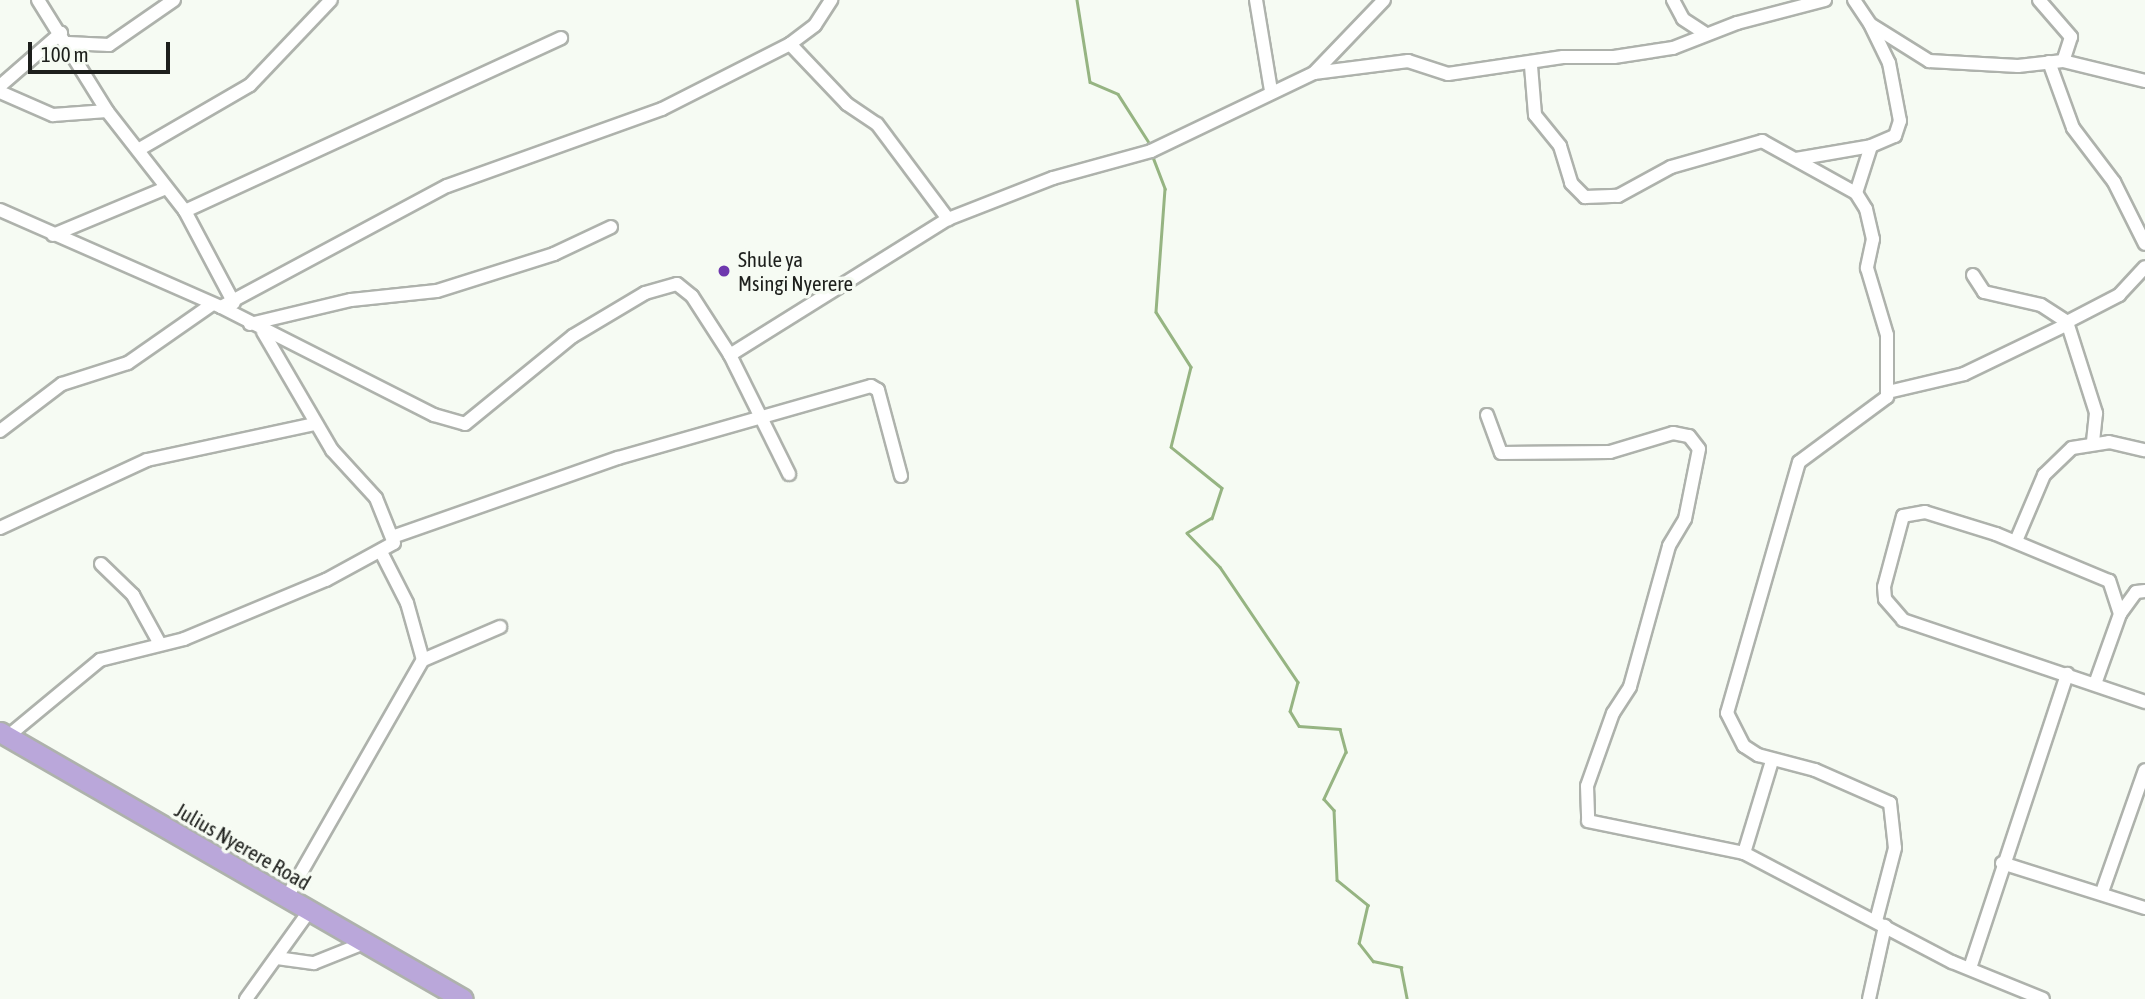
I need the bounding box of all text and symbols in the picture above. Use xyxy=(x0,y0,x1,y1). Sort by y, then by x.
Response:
scale bar xyxy=(32,28,173,72)
text: 100 m xyxy=(41,42,89,66)
place label: Shule ya Msingi Nyerere xyxy=(738,246,853,296)
marker: Shule ya Msingi Nyerere xyxy=(716,263,732,279)
street label: Julius Nyerere Road xyxy=(171,797,315,895)

